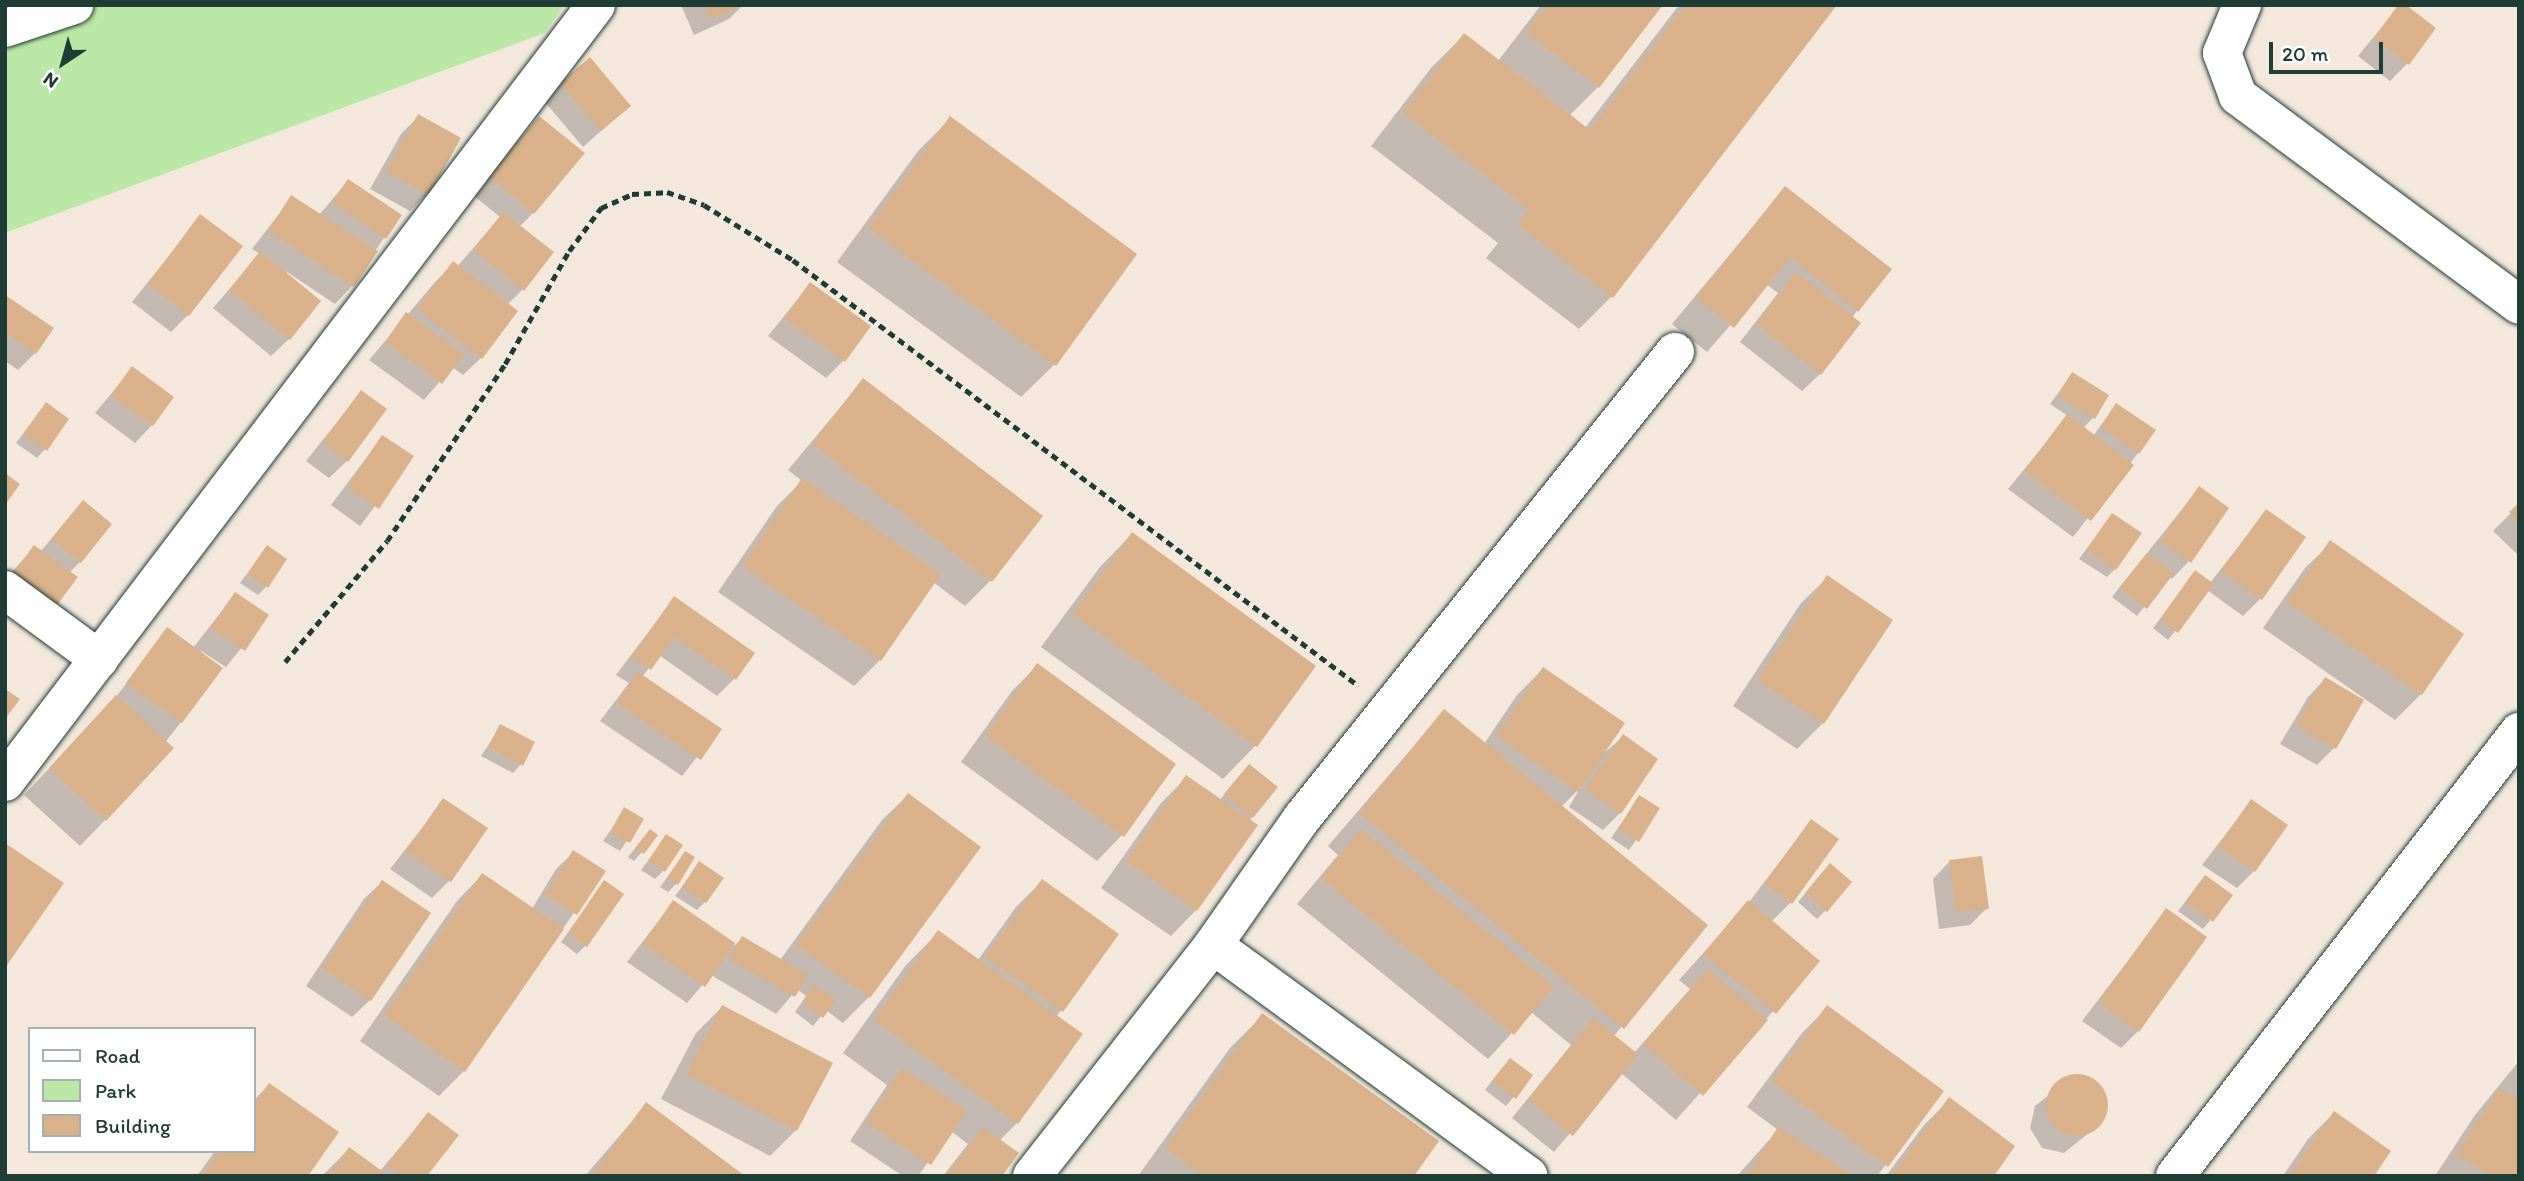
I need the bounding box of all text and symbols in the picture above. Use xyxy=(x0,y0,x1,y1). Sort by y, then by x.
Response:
north arrow xyxy=(28,28,98,98)
scale bar xyxy=(2272,28,2386,72)
text: 20 m xyxy=(2282,41,2328,66)
text: N xyxy=(38,67,62,93)
legend xyxy=(28,1027,256,1153)
text: Road xyxy=(95,1043,140,1068)
text: Park xyxy=(95,1078,136,1103)
text: Building xyxy=(95,1113,171,1138)

